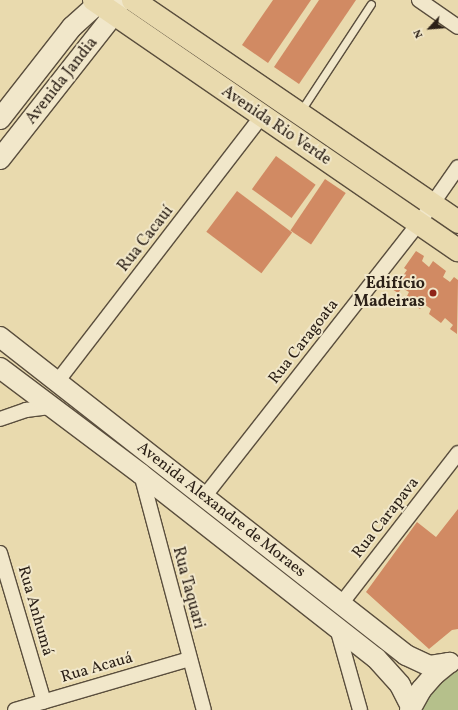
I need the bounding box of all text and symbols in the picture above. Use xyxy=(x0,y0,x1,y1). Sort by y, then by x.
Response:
north arrow xyxy=(410,8,450,48)
text: N xyxy=(410,27,427,40)
street label: Avenida Jandia xyxy=(22,34,102,128)
street label: Avenida Rio Verde xyxy=(217,82,335,170)
street label: Rua Cacauí xyxy=(114,202,178,276)
place label: Edifício Madeiras xyxy=(354,274,425,312)
marker: Edifício Madeiras xyxy=(428,288,438,298)
street label: Rua Caragoata xyxy=(265,296,343,388)
street label: Avenida Alexandre de Moraes xyxy=(133,438,309,582)
street label: Rua Carapava xyxy=(348,474,424,562)
street label: Rua Taquari xyxy=(168,545,208,631)
street label: Rua Anhumá xyxy=(13,564,57,658)
street label: Rua Acauá xyxy=(59,649,135,687)

